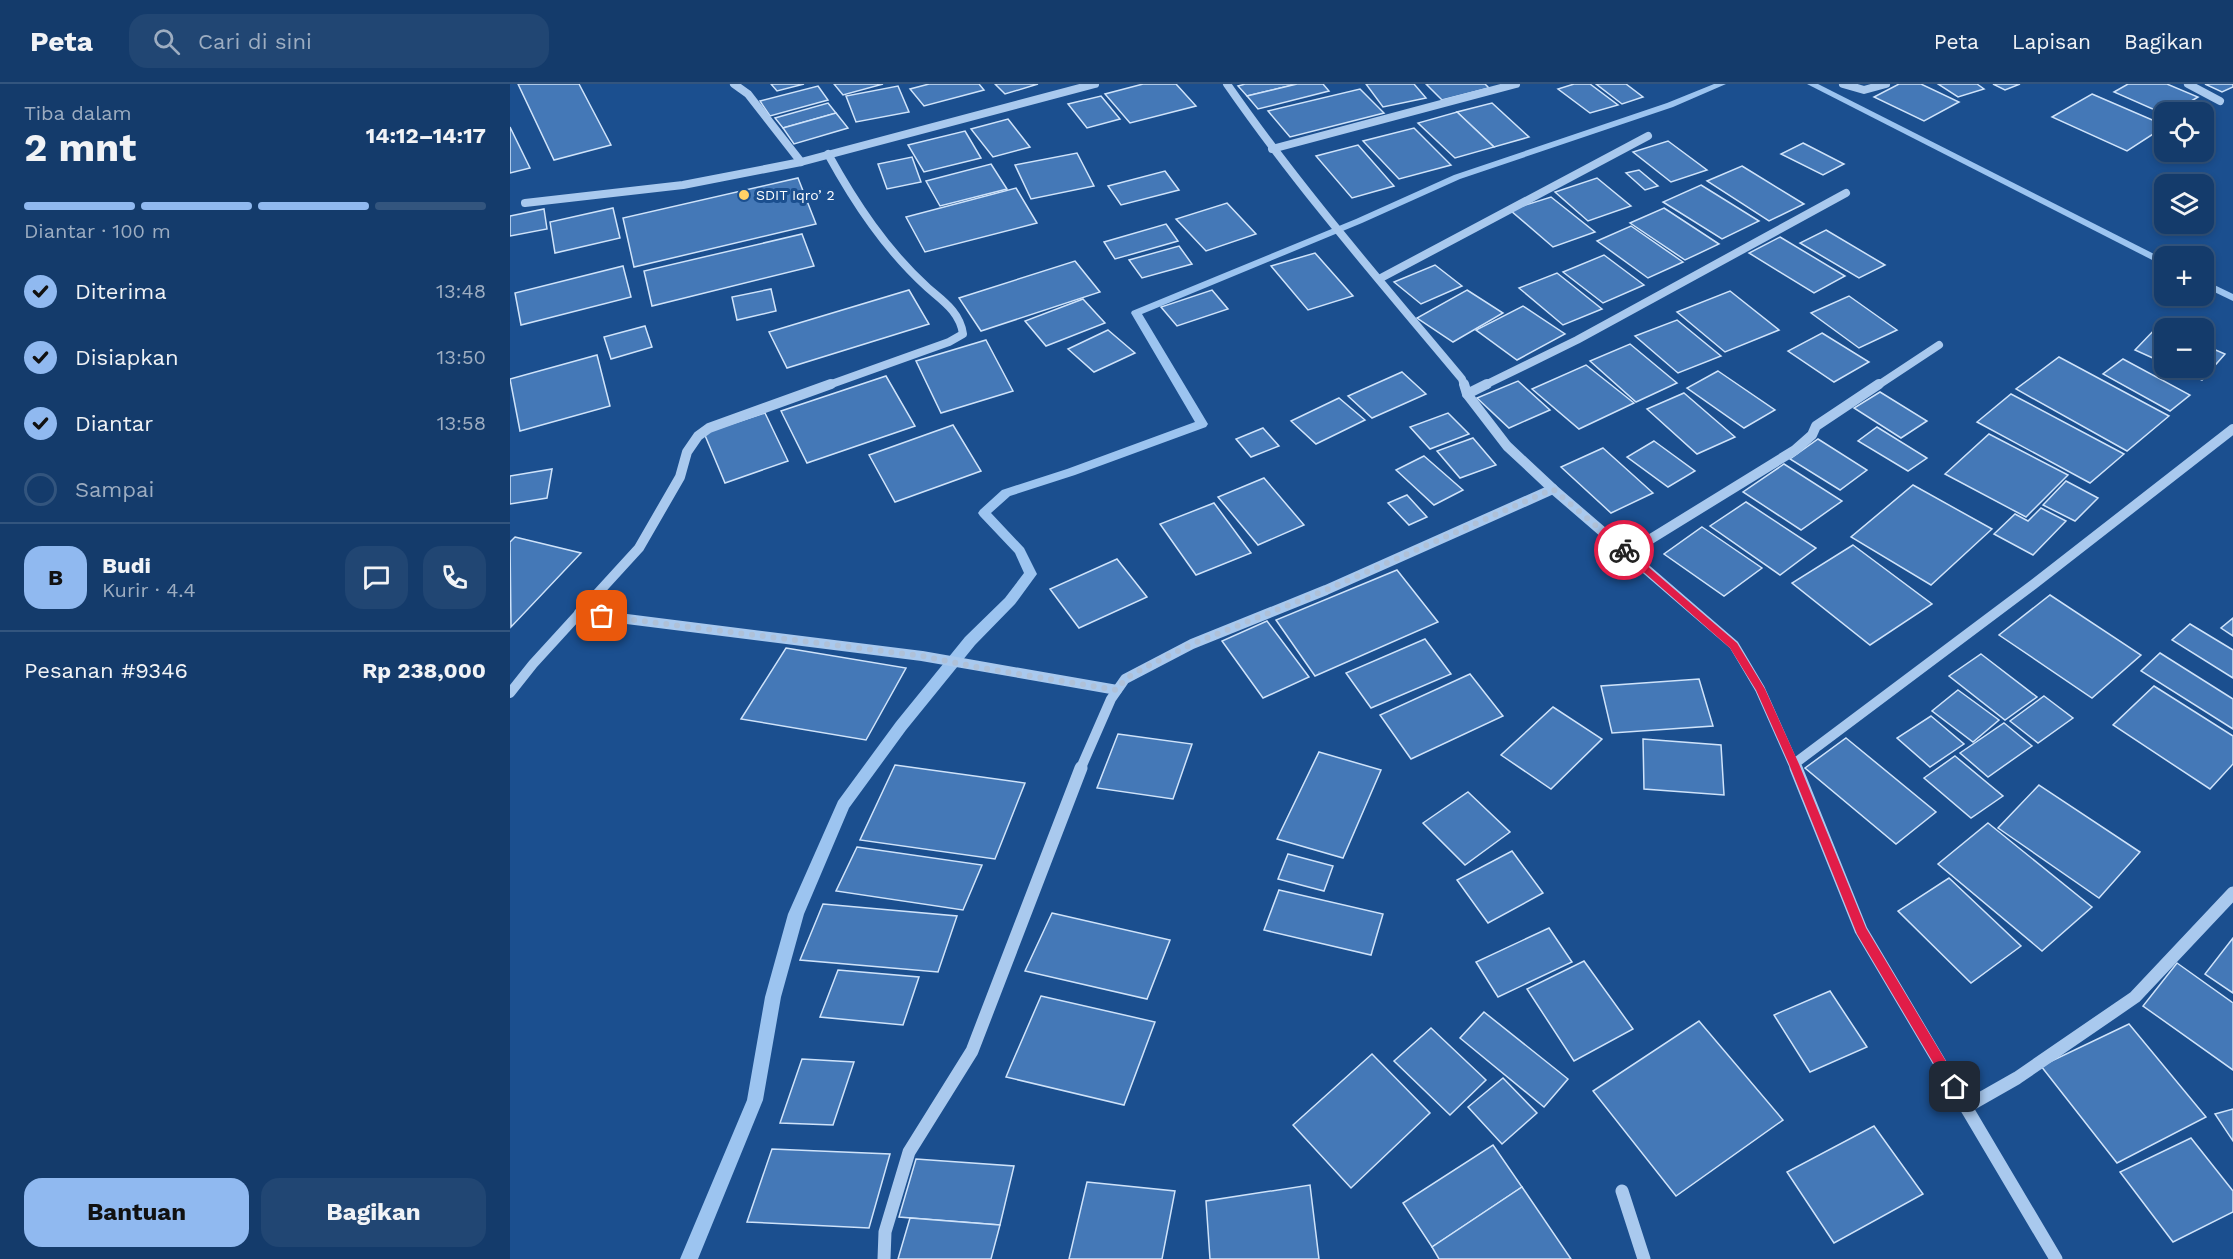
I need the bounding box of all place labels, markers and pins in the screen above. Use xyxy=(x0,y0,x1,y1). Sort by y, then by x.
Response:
place label: SDIT Iqro’ 2 xyxy=(756,187,835,203)
marker: SDIT Iqro’ 2 xyxy=(737,188,751,202)
pin xyxy=(576,590,627,641)
pin xyxy=(1929,1061,1980,1112)

